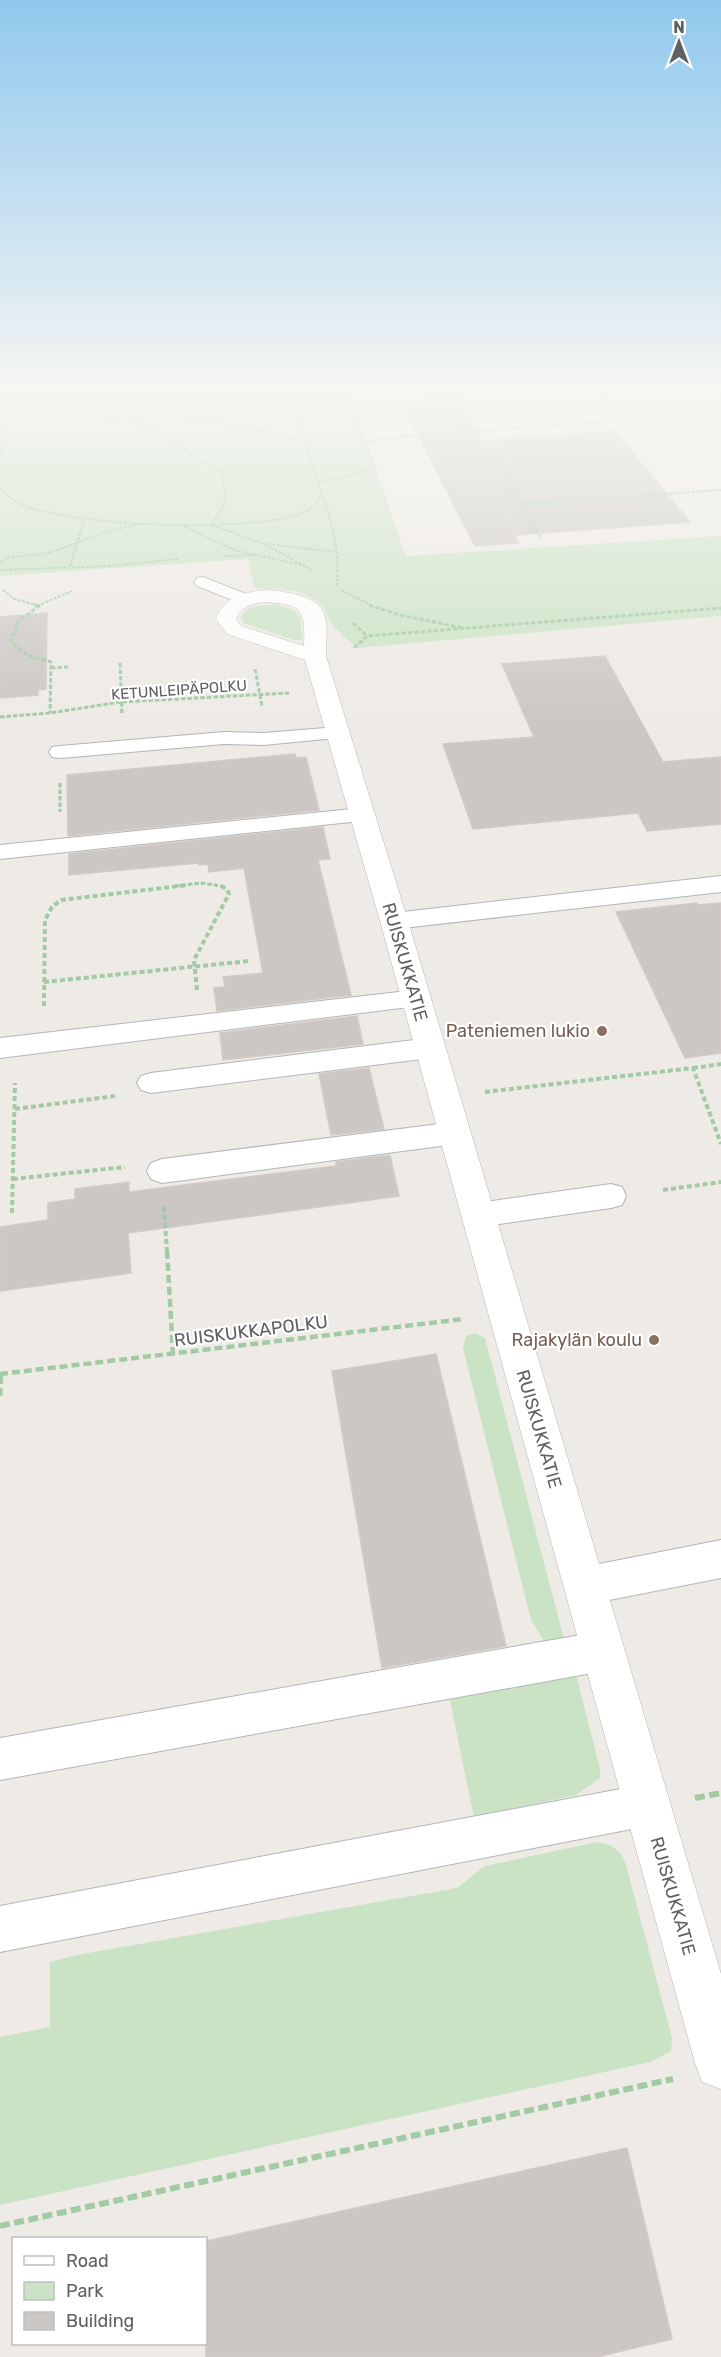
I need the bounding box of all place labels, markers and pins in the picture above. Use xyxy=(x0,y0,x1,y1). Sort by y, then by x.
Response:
place label: Pateniemen lukio xyxy=(446,1020,590,1042)
marker: Pateniemen lukio xyxy=(595,1024,609,1038)
place label: Rajakylän koulu xyxy=(512,1329,642,1351)
marker: Rajakylän koulu xyxy=(647,1333,661,1347)

